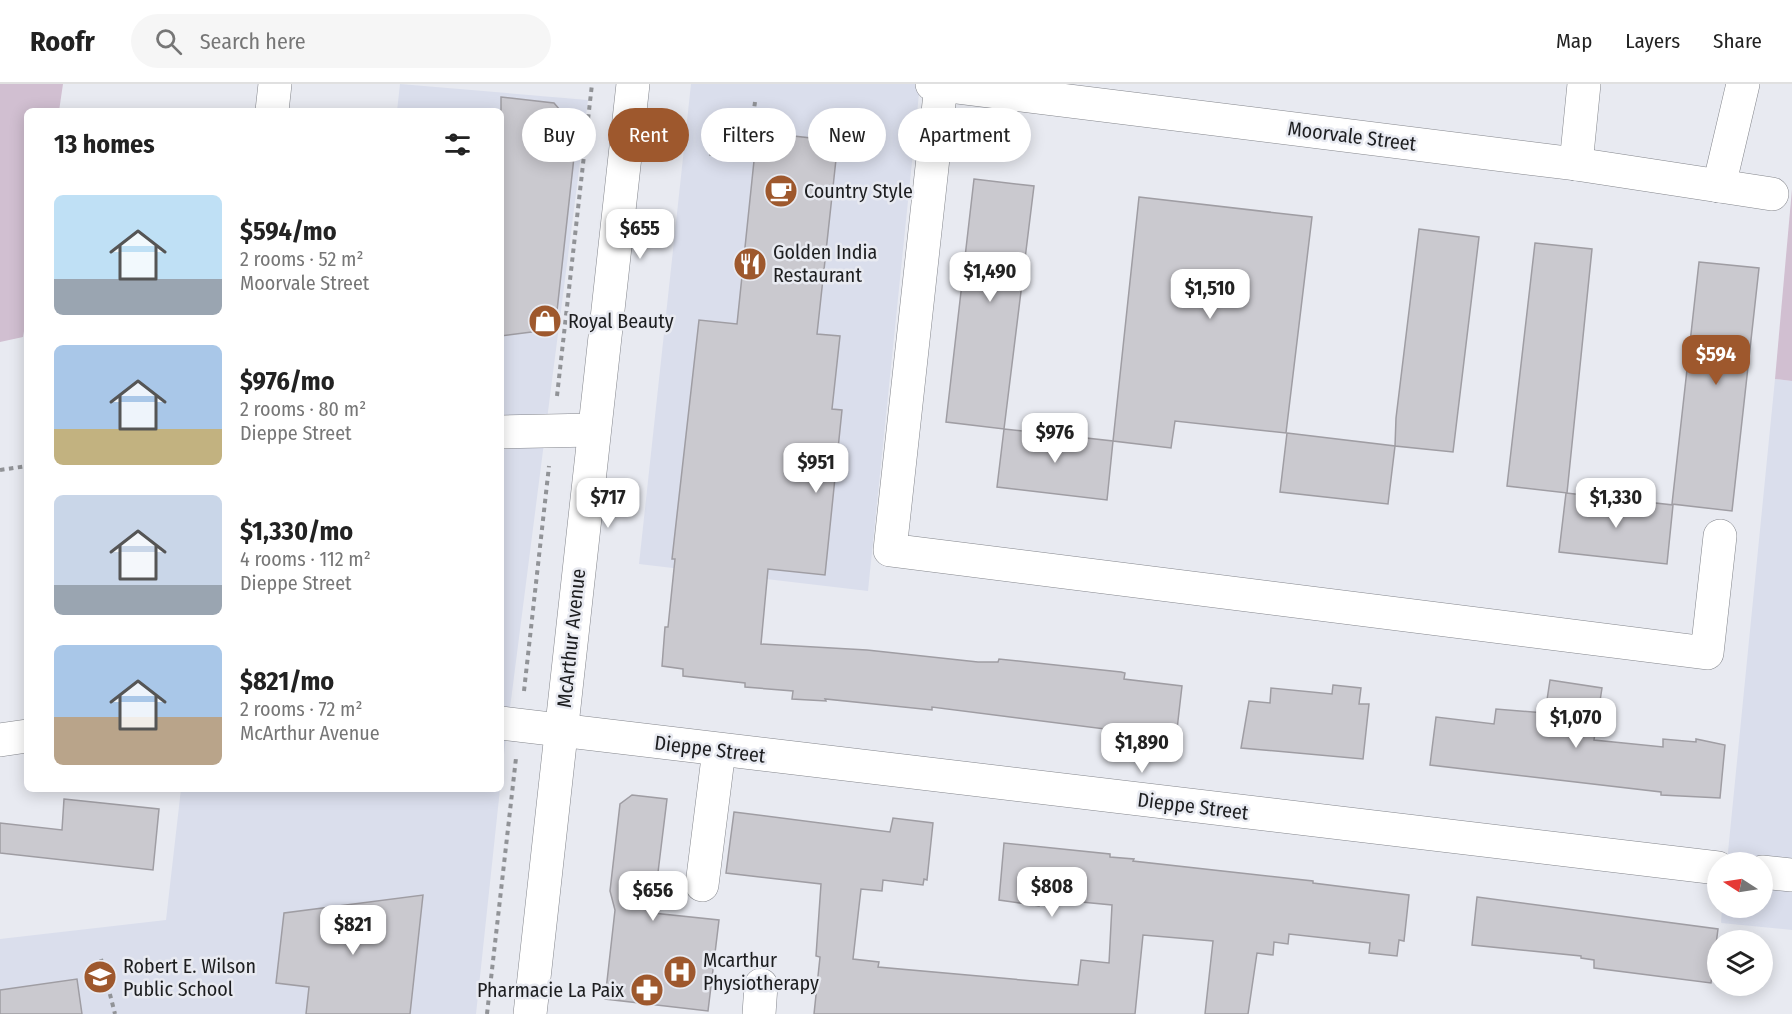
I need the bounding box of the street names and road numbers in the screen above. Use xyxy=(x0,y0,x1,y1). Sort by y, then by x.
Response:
street label: Moorvale Street xyxy=(1286,116,1418,156)
street label: McArthur Avenue xyxy=(552,567,590,709)
street label: Dieppe Street xyxy=(653,730,767,768)
street label: Dieppe Street xyxy=(1136,787,1250,825)

